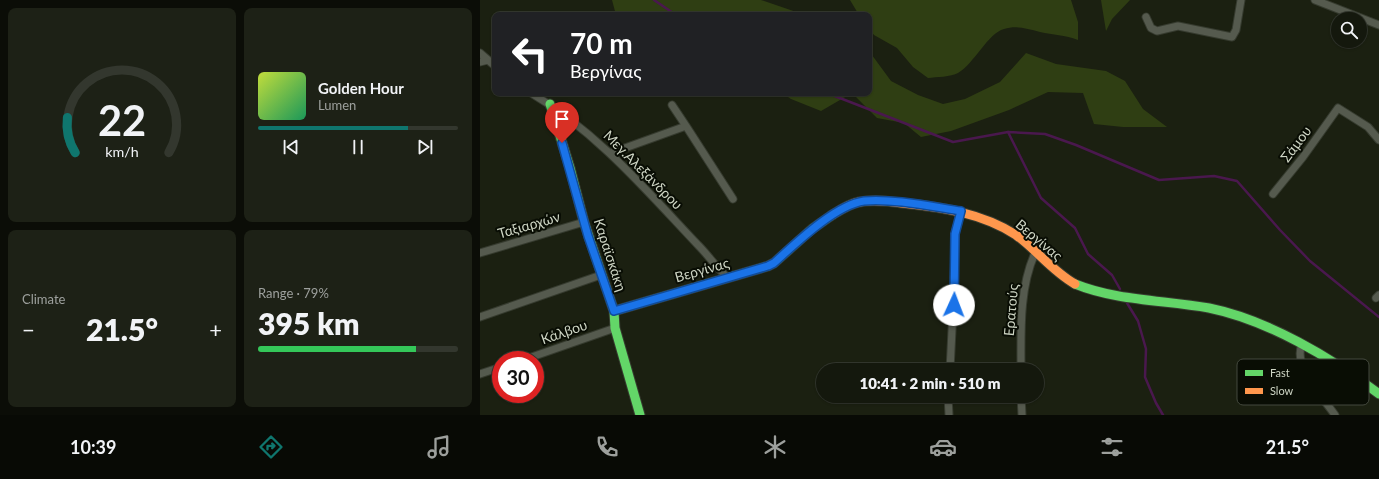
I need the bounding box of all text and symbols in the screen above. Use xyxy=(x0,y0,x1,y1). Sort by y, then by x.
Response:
map controls xyxy=(1331,12,1367,48)
button: search xyxy=(1331,12,1367,48)
text: 70 m xyxy=(570,26,633,60)
icon: left xyxy=(504,28,556,80)
text: Βεργίνας xyxy=(570,60,642,82)
text: Golden Hour xyxy=(318,79,404,97)
text: 22 xyxy=(98,95,146,145)
text: Lumen xyxy=(318,97,356,113)
pin xyxy=(545,102,579,143)
icon: arrive xyxy=(551,108,573,130)
street label: Σάμου xyxy=(1277,122,1315,165)
street label: Μεγ.Αλεξάνδρου xyxy=(600,127,686,213)
icon: previous xyxy=(280,136,302,158)
icon: pause xyxy=(347,136,369,158)
icon: next xyxy=(414,136,436,158)
text: km/h xyxy=(105,143,139,160)
street label: Ταξιαρχών xyxy=(496,208,562,242)
street label: Βεργίνας xyxy=(1013,215,1066,264)
street label: Καραϊσκάκη xyxy=(591,216,630,293)
street label: Βεργίνας xyxy=(673,254,731,285)
street label: Ερατούς xyxy=(1000,283,1021,337)
position arrow xyxy=(933,284,975,326)
text: Range · 79% xyxy=(258,285,329,301)
text: Climate xyxy=(22,291,65,307)
text: 395 km xyxy=(258,305,359,341)
text: 21.5° xyxy=(86,311,158,347)
text: − xyxy=(22,316,35,343)
text: + xyxy=(209,316,222,343)
street label: Κάλβου xyxy=(538,316,589,347)
speed limit sign: 30 xyxy=(492,351,544,403)
legend xyxy=(1237,359,1369,405)
text: Fast xyxy=(1270,366,1290,379)
text: 10:41 · 2 min · 510 m xyxy=(859,374,1001,392)
text: Slow xyxy=(1270,384,1294,397)
icon: directions xyxy=(257,433,285,461)
icon: music xyxy=(425,433,453,461)
icon: phone xyxy=(593,433,621,461)
icon: climate xyxy=(761,433,789,461)
icon: car xyxy=(929,433,957,461)
icon: filters xyxy=(1098,433,1126,461)
text: 10:39 xyxy=(70,436,117,458)
text: 21.5° xyxy=(1266,436,1309,458)

